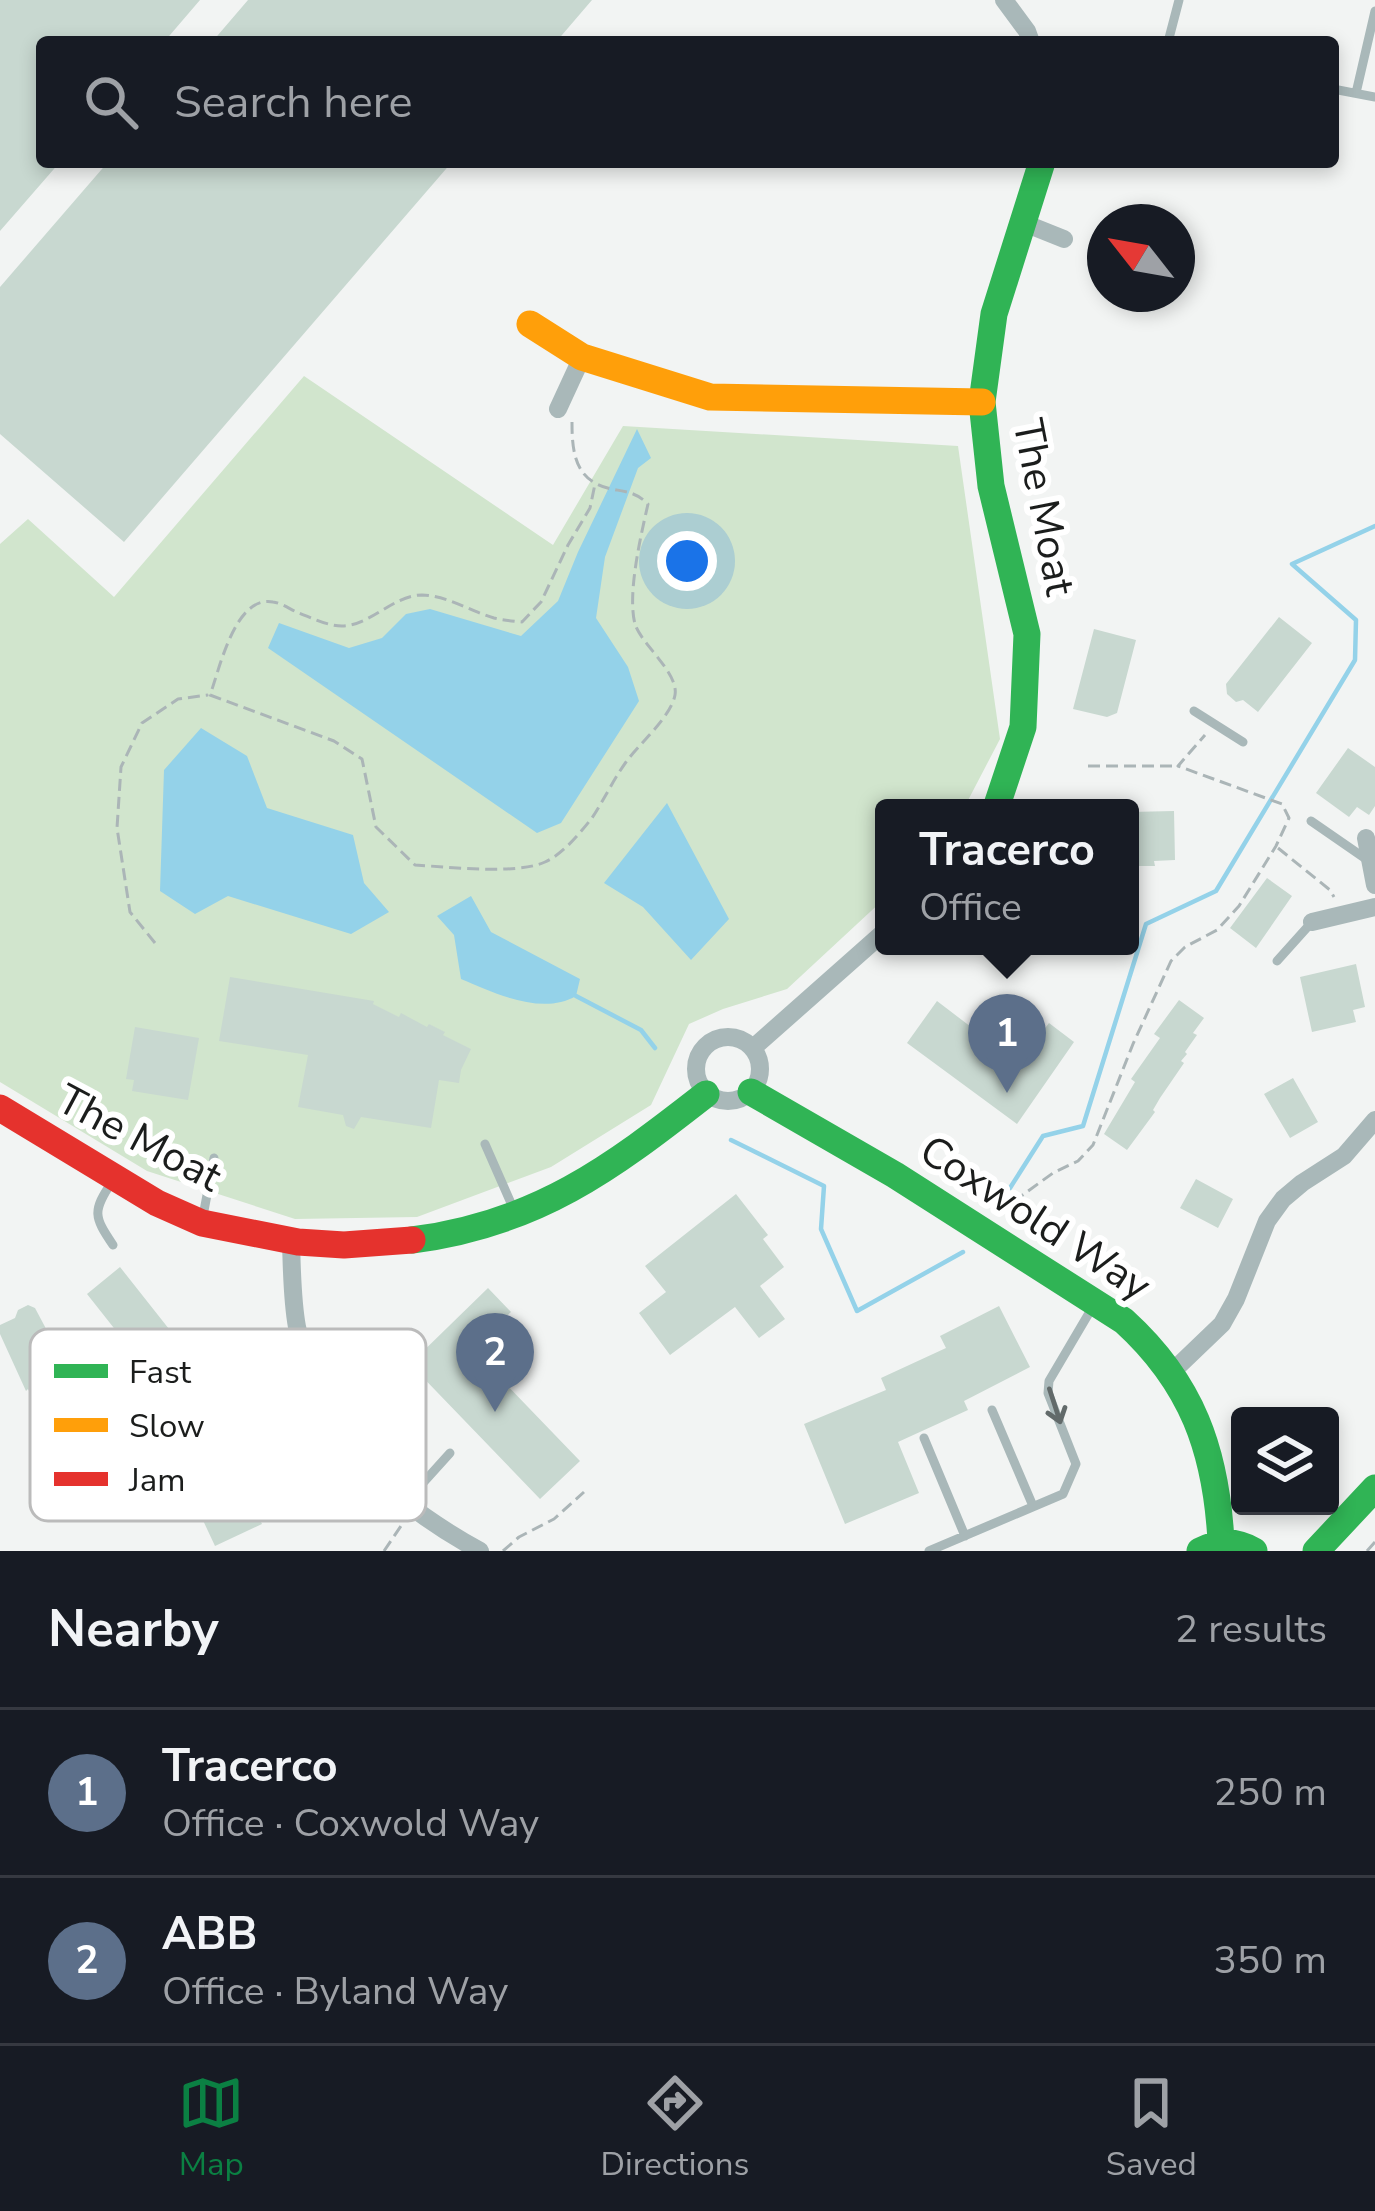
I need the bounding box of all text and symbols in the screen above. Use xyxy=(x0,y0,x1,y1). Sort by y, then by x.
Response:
search box xyxy=(36,36,1339,168)
icon: search xyxy=(78,69,144,135)
text: Search here xyxy=(174,72,413,133)
north arrow xyxy=(1087,204,1195,312)
street label: The Moat xyxy=(999,414,1089,601)
your location xyxy=(657,531,717,591)
popup xyxy=(875,799,1139,955)
text: Tracerco xyxy=(919,820,1095,881)
text: Office xyxy=(919,881,1022,934)
pin: 1 xyxy=(968,994,1046,1093)
street label: The Moat xyxy=(47,1071,232,1206)
street label: Coxwold Way xyxy=(909,1122,1162,1314)
pin: 2 xyxy=(456,1313,534,1412)
legend xyxy=(30,1329,426,1521)
text: Fast xyxy=(129,1350,192,1395)
one-way arrow xyxy=(1045,1386,1067,1424)
text: Slow xyxy=(129,1404,205,1449)
map controls xyxy=(1231,1407,1339,1515)
button: layers xyxy=(1231,1407,1339,1515)
text: Jam xyxy=(128,1458,185,1503)
text: Nearby xyxy=(48,1594,219,1664)
text: 2 results xyxy=(1175,1603,1327,1656)
text: Tracerco xyxy=(162,1736,338,1797)
text: 1 xyxy=(75,1766,99,1819)
text: 250 m xyxy=(1213,1766,1327,1819)
text: Office · Coxwold Way xyxy=(162,1797,539,1850)
text: ABB xyxy=(162,1904,257,1965)
text: 2 xyxy=(75,1934,99,1987)
text: 350 m xyxy=(1213,1934,1327,1987)
text: Office · Byland Way xyxy=(162,1965,508,2018)
tab: Map xyxy=(178,2070,244,2187)
tab: Directions xyxy=(601,2070,749,2187)
tab: Saved xyxy=(1106,2070,1197,2187)

